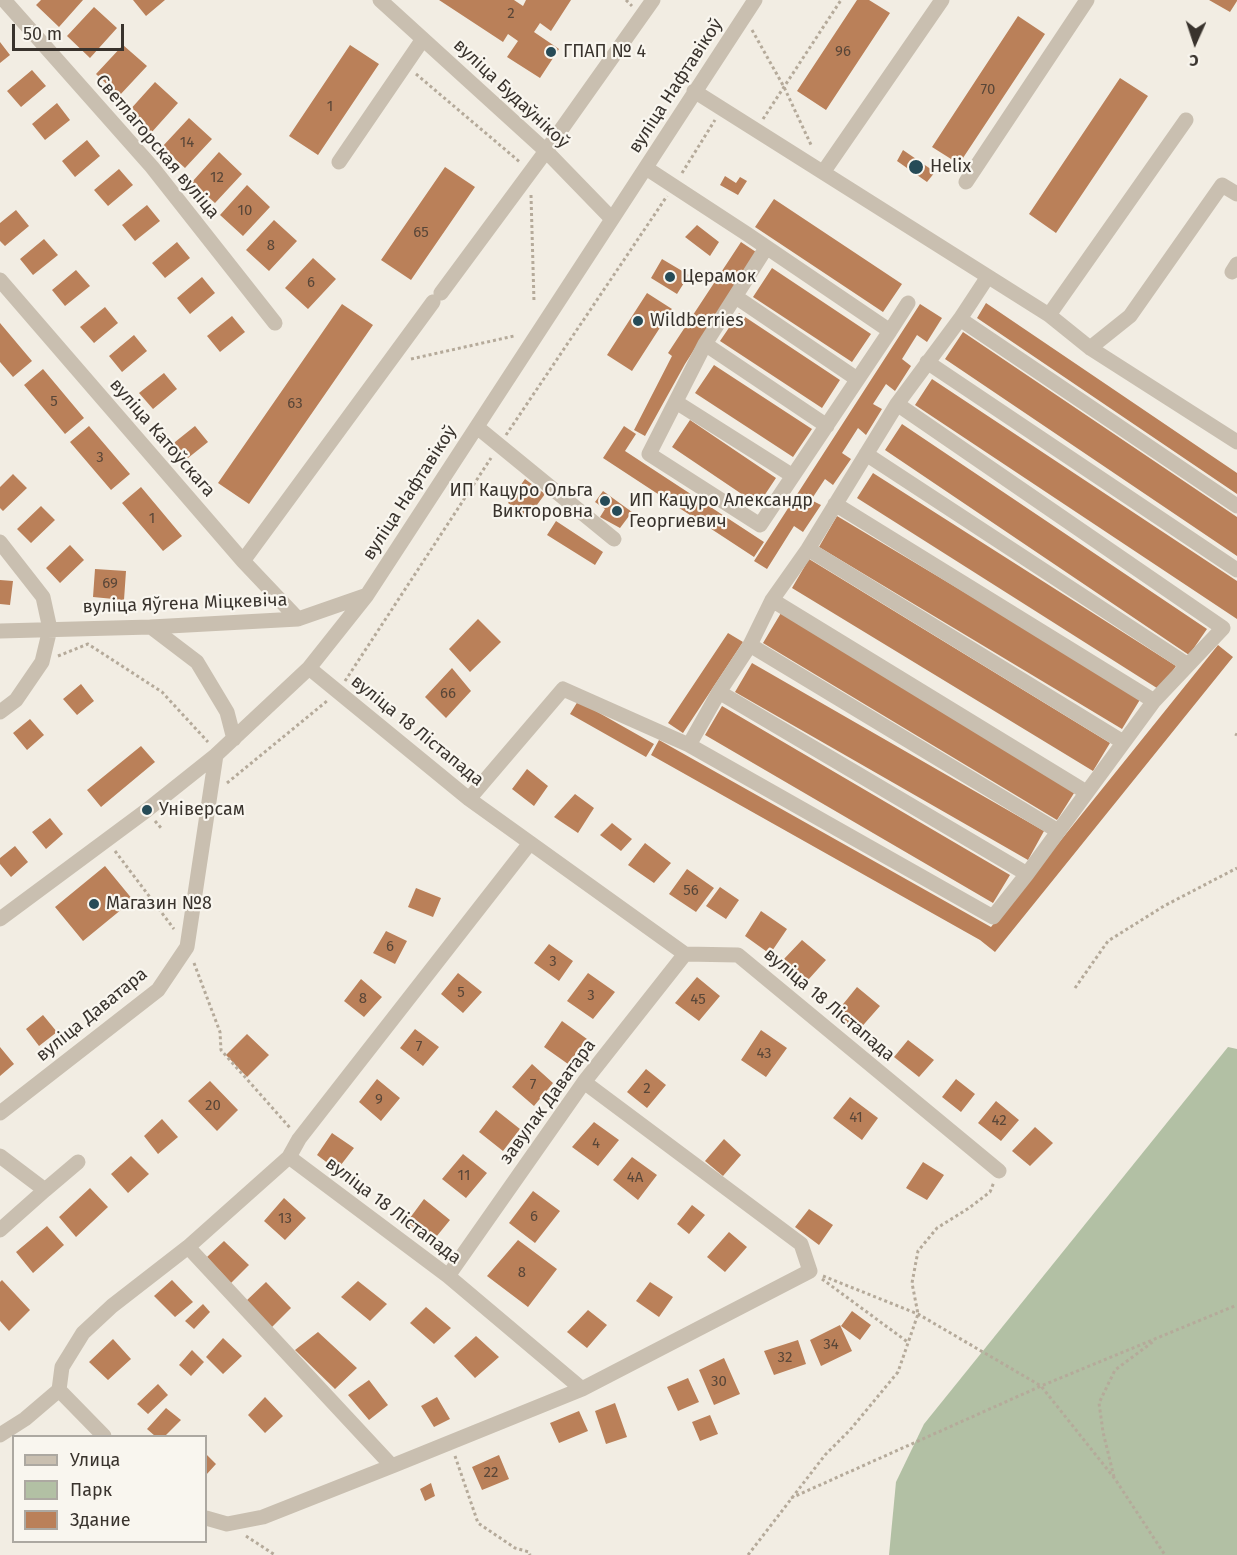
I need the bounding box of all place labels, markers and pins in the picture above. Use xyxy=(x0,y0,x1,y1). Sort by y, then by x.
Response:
place label: ГПАП № 4 xyxy=(563,41,646,63)
marker: ГПАП № 4 xyxy=(544,45,558,59)
place label: Helix xyxy=(930,156,971,178)
marker: Helix xyxy=(907,158,925,176)
place label: Церамок xyxy=(682,266,756,288)
marker: Церамок xyxy=(663,270,677,284)
place label: Wildberries xyxy=(650,310,744,332)
marker: Wildberries xyxy=(631,314,645,328)
place label: ИП Кацуро Ольга Викторовна xyxy=(450,480,593,522)
place label: ИП Кацуро Александр Георгиевич xyxy=(629,490,813,532)
marker: ИП Кацуро Ольга Викторовна xyxy=(598,494,612,508)
marker: ИП Кацуро Александр Георгиевич xyxy=(610,504,624,518)
place label: Універсам xyxy=(159,799,245,821)
marker: Універсам xyxy=(140,803,154,817)
place label: Магазин №8 xyxy=(106,893,212,915)
marker: Магазин №8 xyxy=(87,897,101,911)

